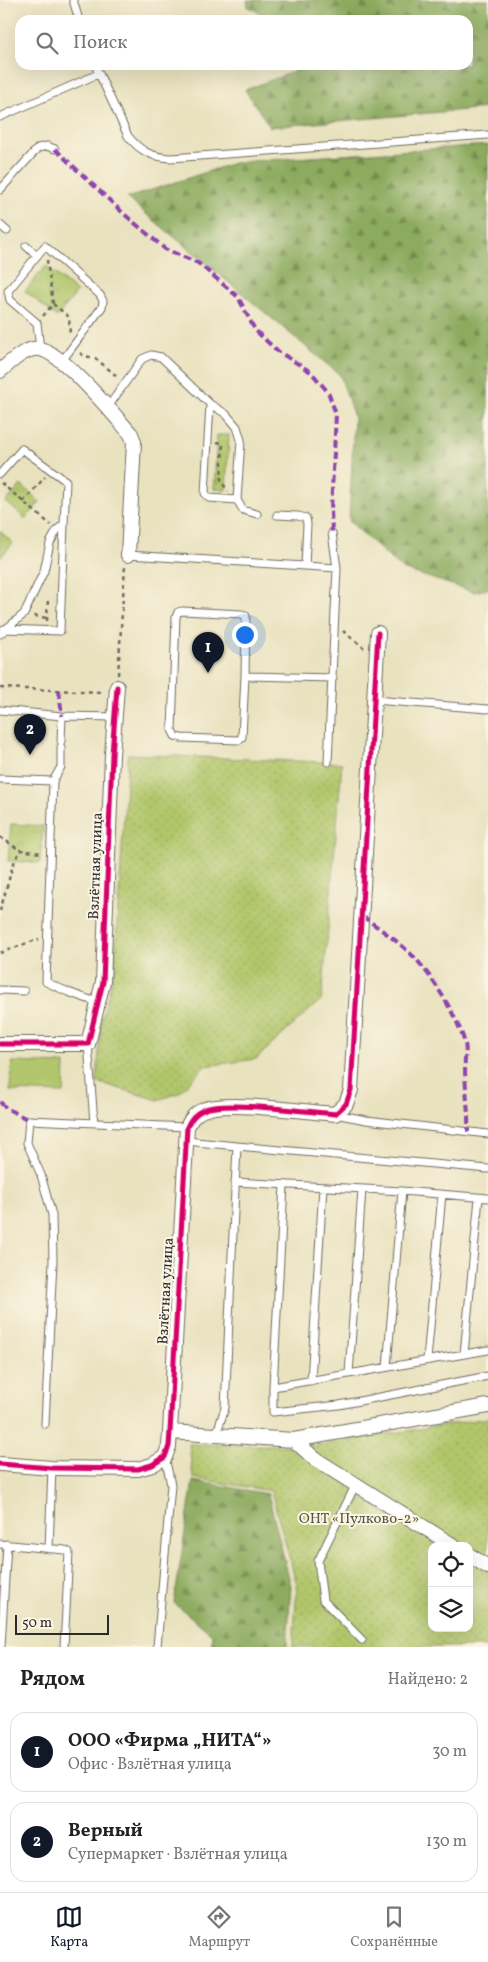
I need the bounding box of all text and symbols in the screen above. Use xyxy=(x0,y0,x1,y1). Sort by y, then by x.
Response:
search box xyxy=(15,15,473,70)
icon: search xyxy=(33,29,61,57)
text: Поиск xyxy=(73,30,127,56)
your location xyxy=(232,622,258,648)
pin: 1 xyxy=(192,632,224,673)
pin: 2 xyxy=(14,714,46,755)
street label: Взлётная улица xyxy=(84,812,109,920)
street label: Взлётная улица xyxy=(153,1237,180,1345)
park label: ОНТ «Пулково-2» xyxy=(299,1509,419,1530)
map controls xyxy=(428,1542,473,1632)
button: locate xyxy=(428,1542,473,1587)
button: layers xyxy=(428,1587,473,1632)
scale bar xyxy=(15,1612,109,1635)
text: 50 m xyxy=(22,1614,52,1633)
text: Рядом xyxy=(20,1665,85,1694)
text: Найдено: 2 xyxy=(388,1669,468,1691)
text: ООО «Фирма „НИТА“» xyxy=(68,1728,272,1754)
text: 1 xyxy=(34,1741,40,1763)
text: 30 m xyxy=(432,1741,467,1763)
text: Офис · Взлётная улица xyxy=(68,1754,232,1776)
text: Верный xyxy=(68,1818,143,1844)
text: 2 xyxy=(33,1831,41,1853)
text: 130 m xyxy=(426,1831,467,1853)
text: Супермаркет · Взлётная улица xyxy=(68,1844,288,1866)
tab: Карта xyxy=(50,1903,88,1952)
tab: Маршрут xyxy=(188,1903,250,1952)
tab: Сохранённые xyxy=(350,1903,438,1952)

